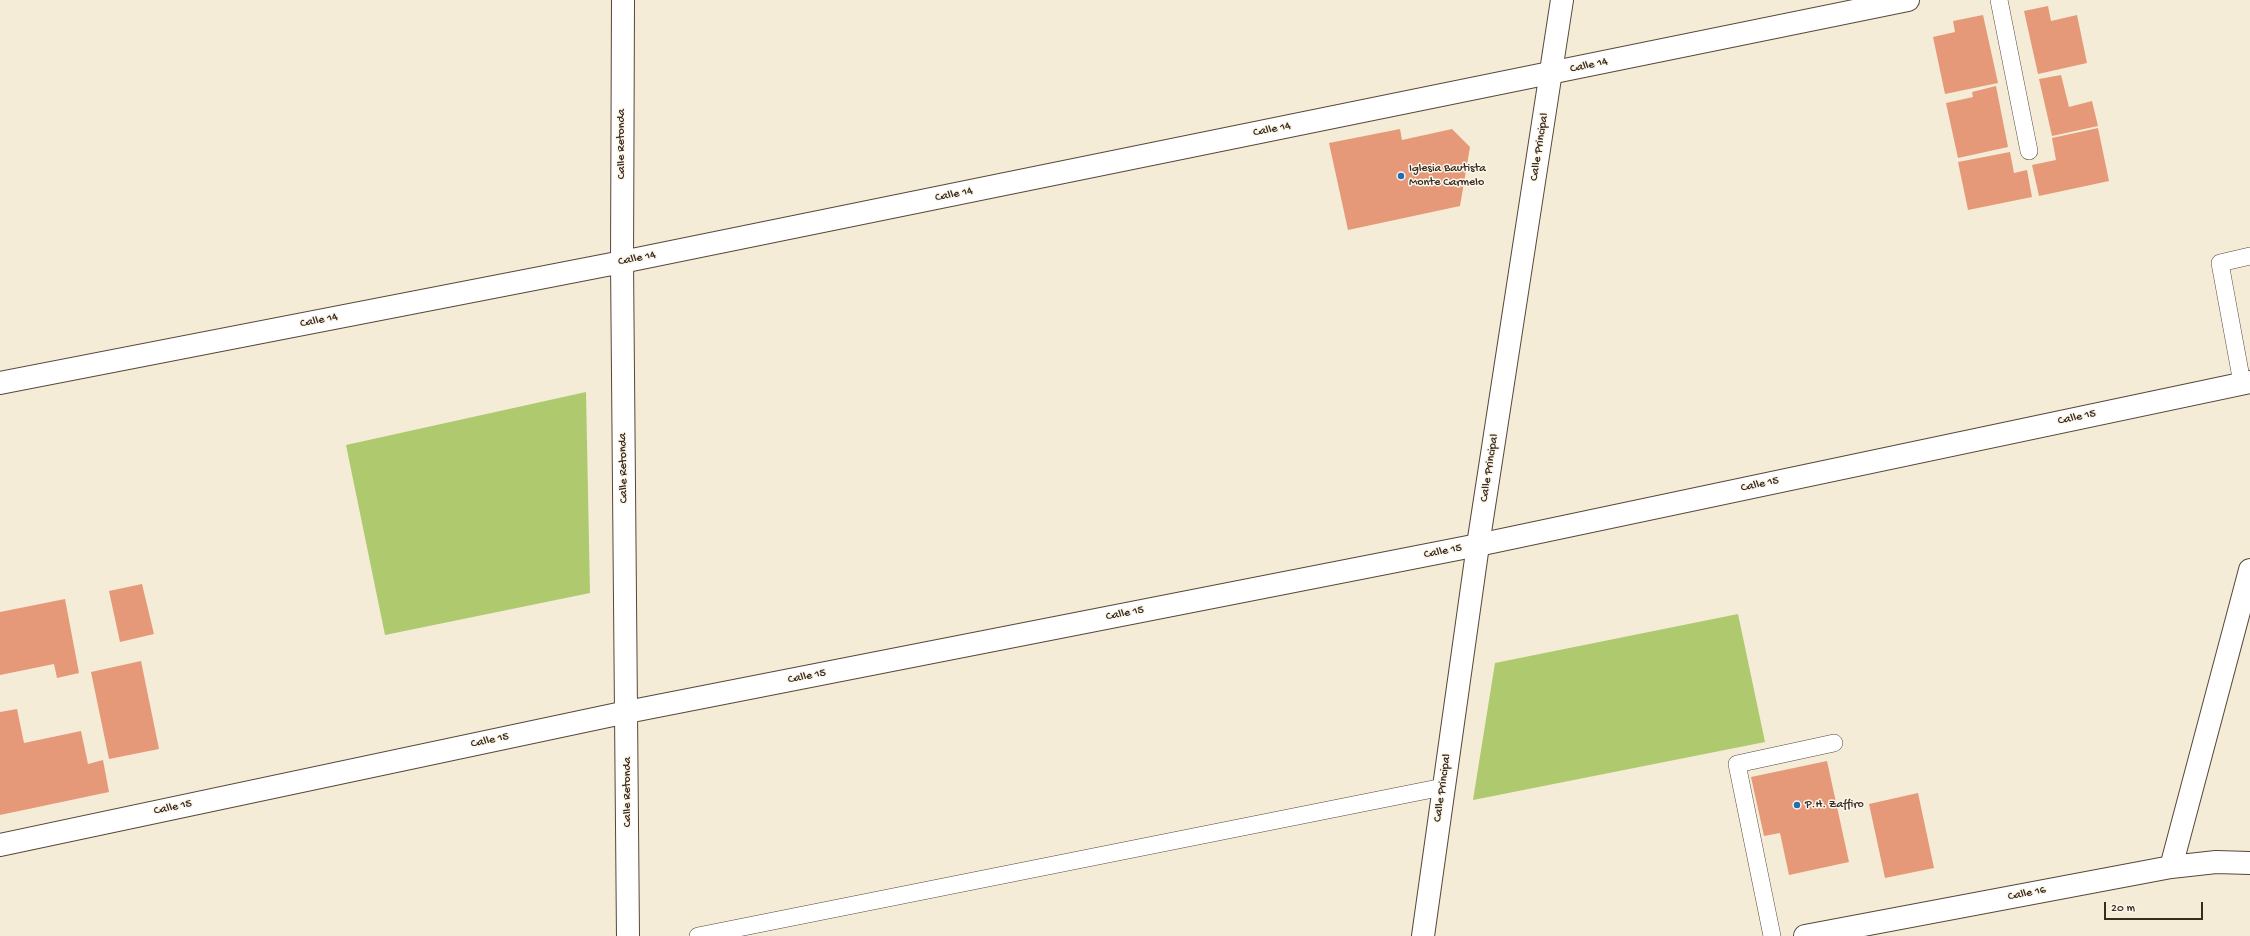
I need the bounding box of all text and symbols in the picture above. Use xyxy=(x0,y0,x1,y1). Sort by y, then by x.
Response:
street label: Calle 14 xyxy=(1569,55,1609,77)
street label: Calle Retonda xyxy=(615,109,629,179)
street label: Calle Principal xyxy=(1528,112,1552,182)
street label: Calle 14 xyxy=(1252,119,1292,141)
place label: Iglesia Bautista Monte Carmelo xyxy=(1409,162,1486,190)
marker: Iglesia Bautista Monte Carmelo xyxy=(1396,171,1406,181)
street label: Calle 14 xyxy=(934,184,974,206)
street label: Calle 14 xyxy=(617,248,657,270)
street label: Calle 14 xyxy=(299,310,339,332)
street label: Calle 15 xyxy=(2057,407,2097,429)
street label: Calle Retonda xyxy=(616,433,632,503)
street label: Calle Principal xyxy=(1478,433,1502,503)
street label: Calle 15 xyxy=(1740,474,1780,496)
street label: Calle 15 xyxy=(1423,541,1463,563)
street label: Calle 15 xyxy=(1105,603,1145,625)
street label: Calle 15 xyxy=(787,666,827,688)
street label: Calle 15 xyxy=(470,730,510,752)
street label: Calle Principal xyxy=(1431,753,1455,823)
street label: Calle Retonda xyxy=(621,757,635,827)
street label: Calle 15 xyxy=(153,797,193,819)
place label: P.H. Zaffiro xyxy=(1805,798,1864,812)
marker: P.H. Zaffiro xyxy=(1792,800,1802,810)
street label: Calle 16 xyxy=(2007,883,2047,905)
scale bar xyxy=(2106,894,2205,920)
text: 20 m xyxy=(2111,902,2135,916)

